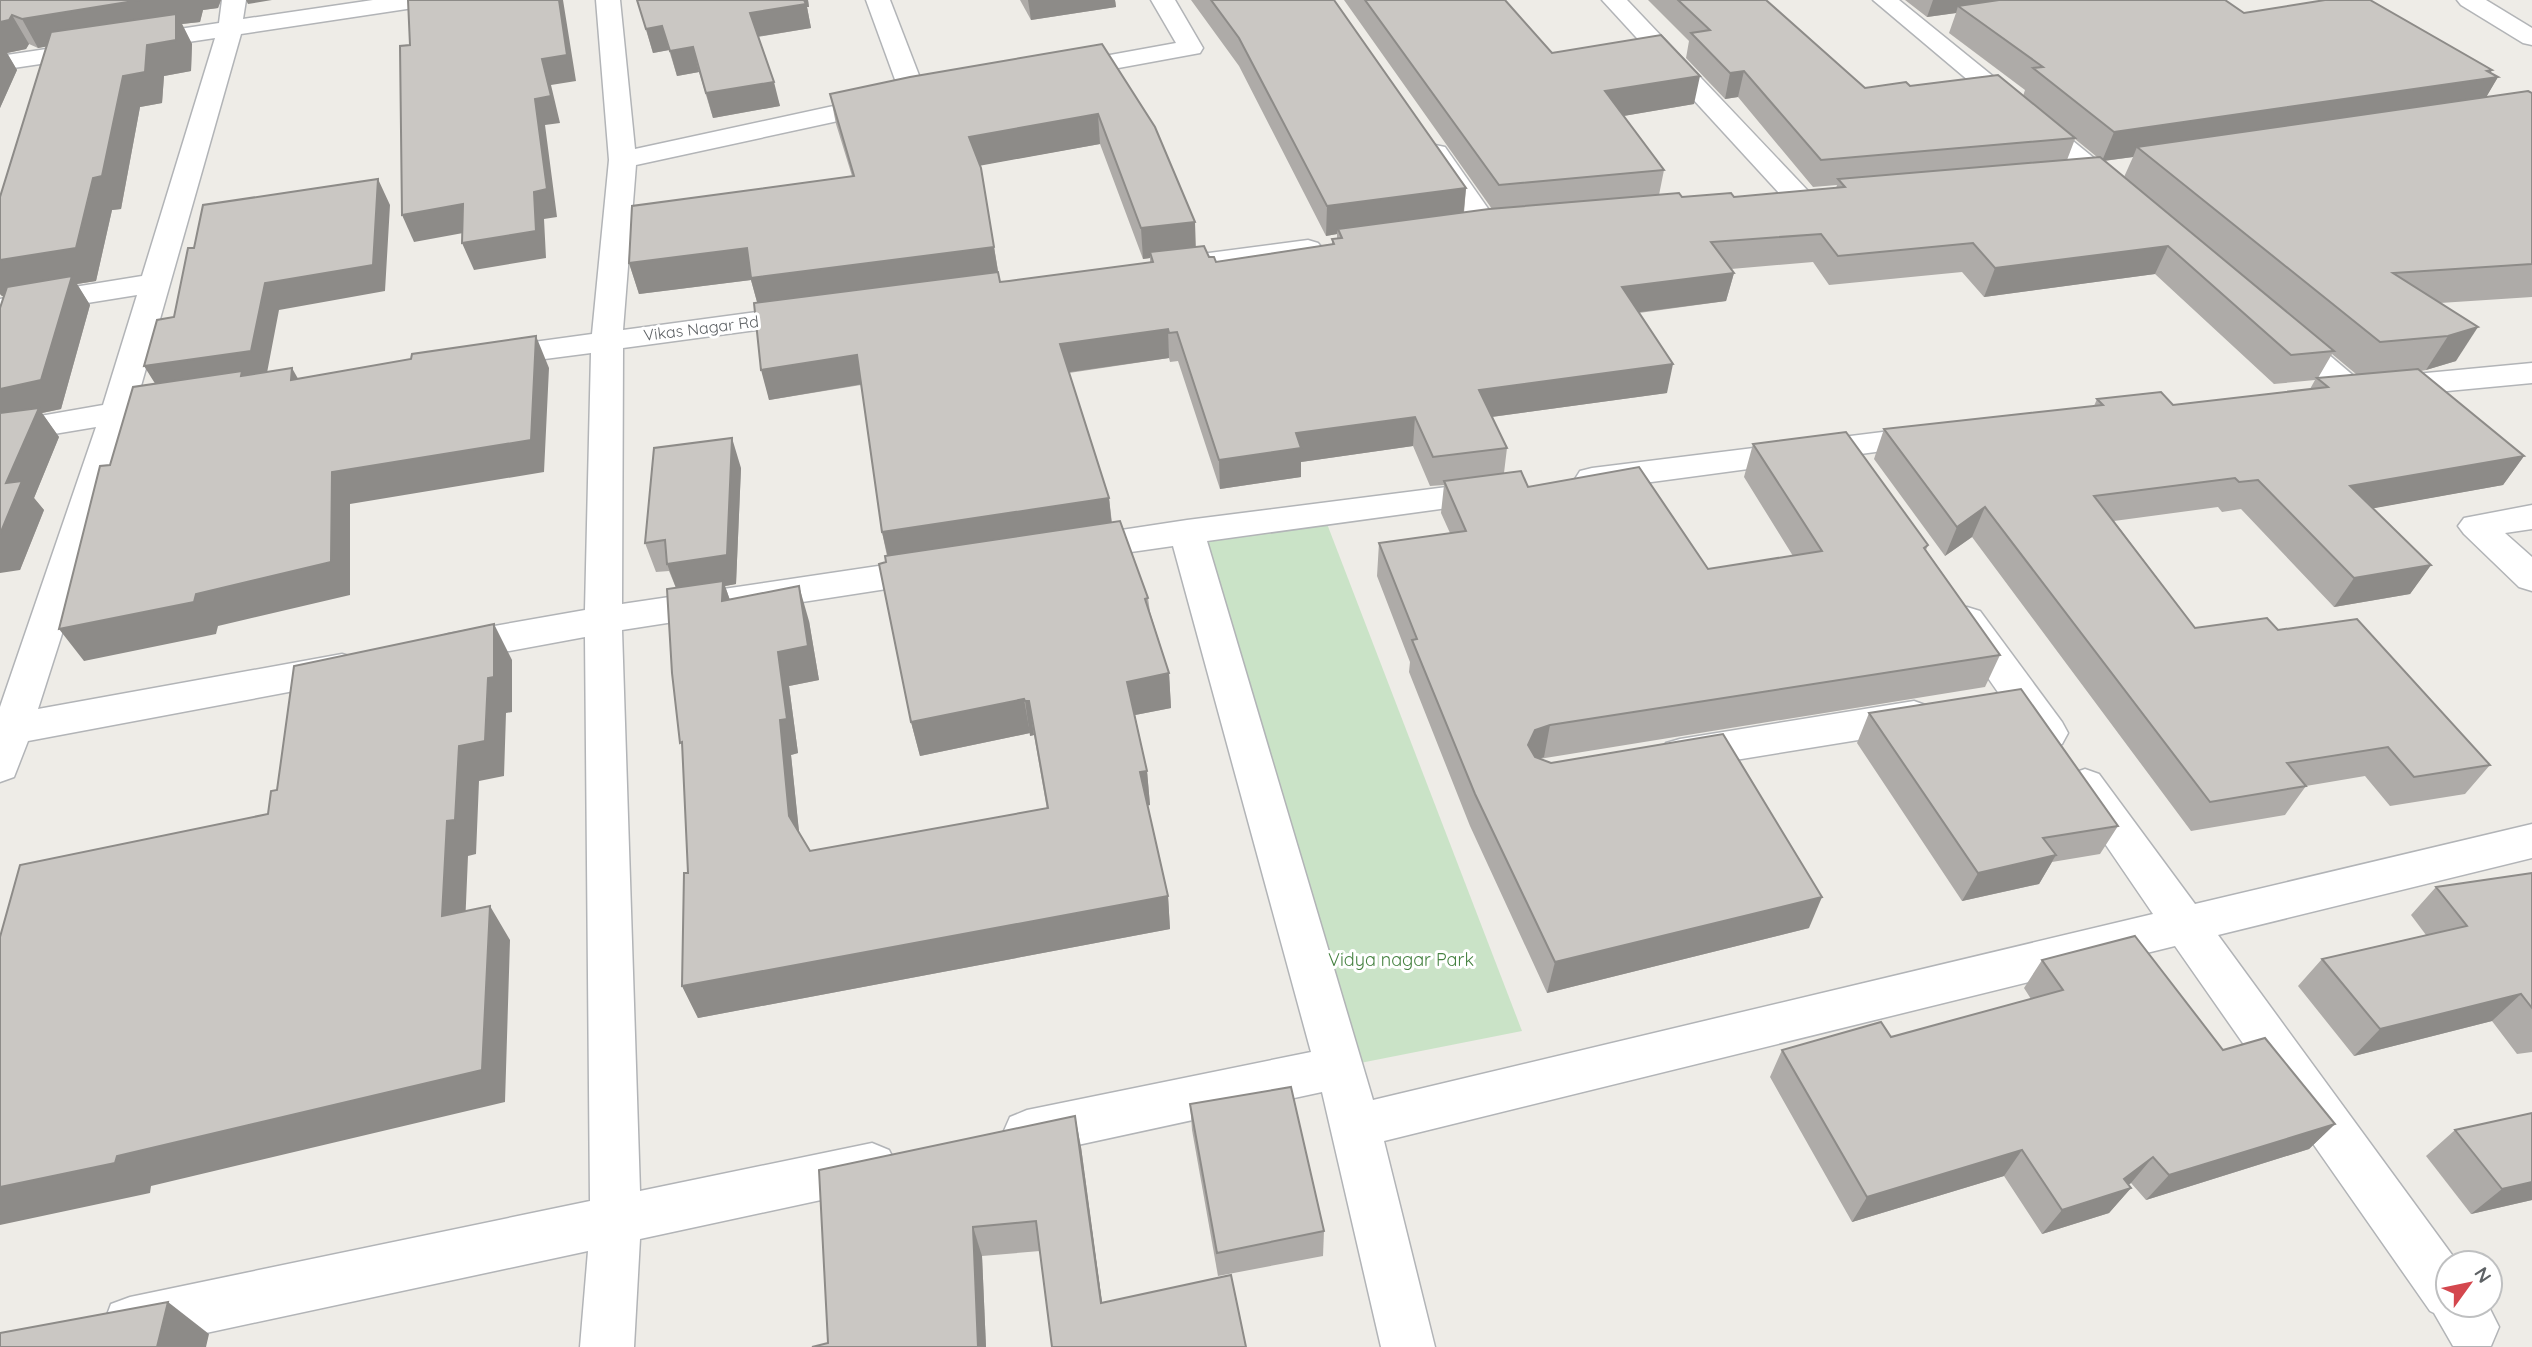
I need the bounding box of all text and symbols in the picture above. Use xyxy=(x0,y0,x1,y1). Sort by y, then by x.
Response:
street label: Vikas Nagar Rd xyxy=(642,311,760,345)
park label: Vidya nagar Park xyxy=(1328,948,1474,971)
north arrow xyxy=(2434,1249,2504,1319)
text: N xyxy=(2469,1262,2497,1287)

